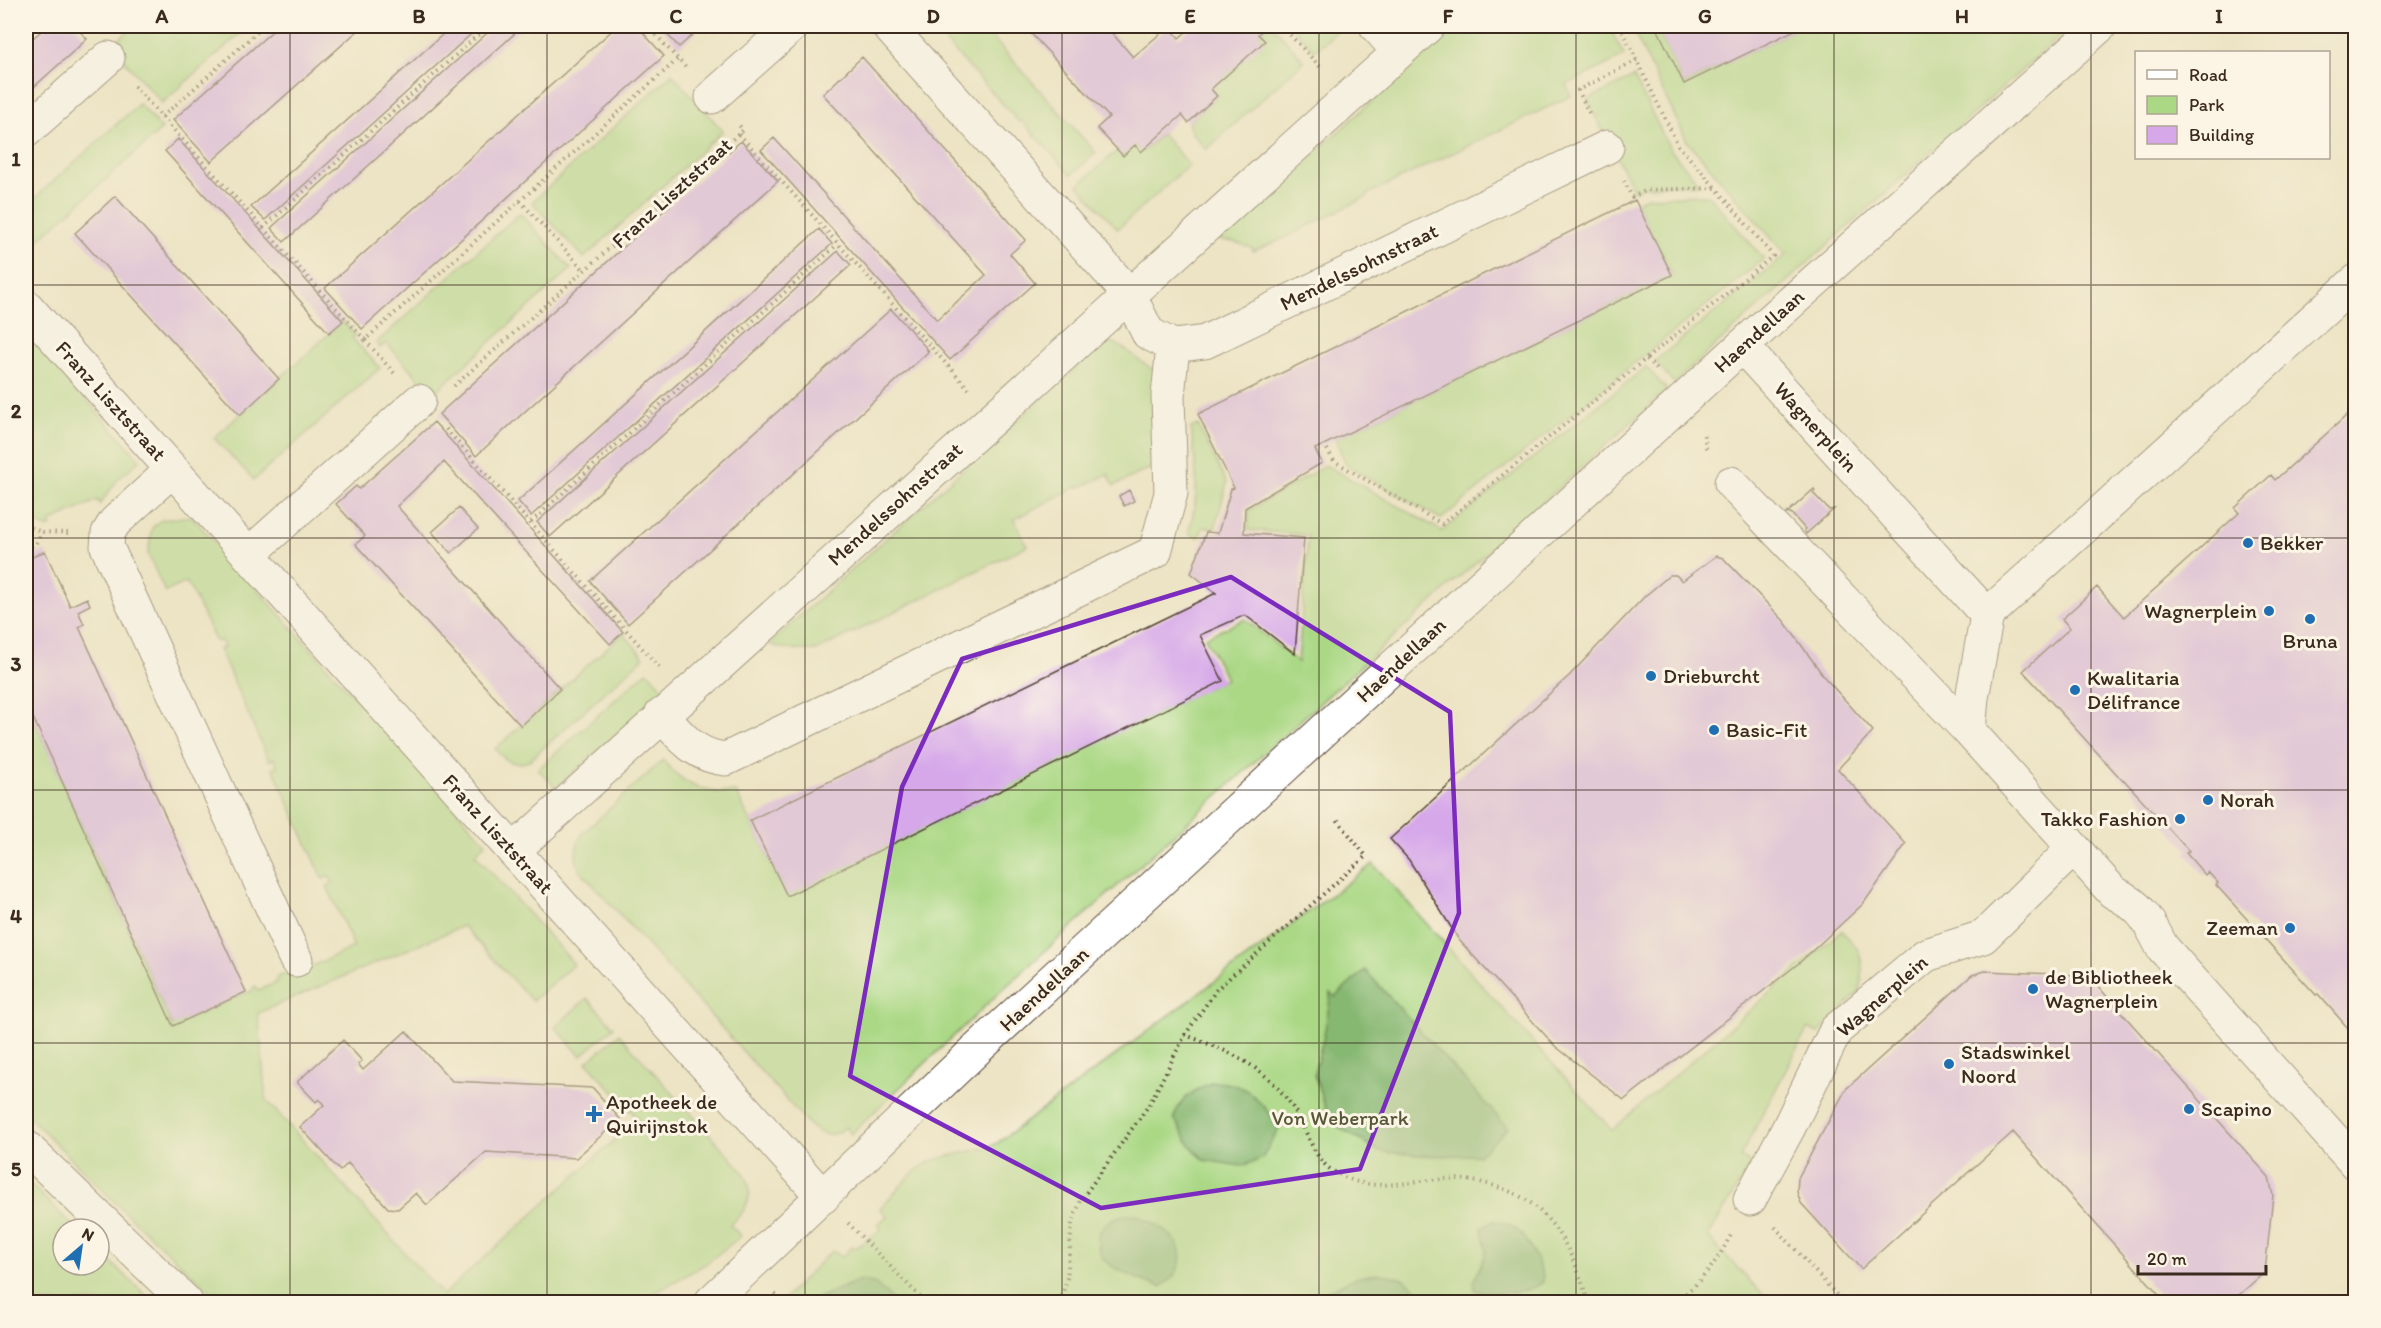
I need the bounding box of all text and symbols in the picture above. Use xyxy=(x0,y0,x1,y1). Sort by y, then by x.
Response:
text: A xyxy=(155,4,169,28)
text: B xyxy=(413,4,426,28)
text: C xyxy=(670,4,683,28)
text: D xyxy=(926,4,940,28)
text: E xyxy=(1184,4,1196,28)
text: F xyxy=(1443,4,1454,28)
text: G xyxy=(1698,4,1712,28)
text: H xyxy=(1955,4,1969,28)
text: I xyxy=(2215,4,2223,28)
legend xyxy=(2135,51,2330,159)
text: Road xyxy=(2189,64,2228,86)
text: Park xyxy=(2189,94,2224,116)
text: Building xyxy=(2189,124,2255,146)
street label: Franz Lisztstraat xyxy=(606,132,737,253)
text: 1 xyxy=(11,147,21,171)
street label: Mendelssohnstraat xyxy=(1276,217,1442,316)
street label: Haendellaan xyxy=(1708,284,1809,378)
street label: Franz Lisztstraat xyxy=(51,335,172,466)
street label: Wagnerplein xyxy=(1769,376,1863,477)
text: 2 xyxy=(11,399,22,423)
street label: Mendelssohnstraat xyxy=(822,436,967,571)
place label: Bekker xyxy=(2260,530,2324,555)
marker: Bekker xyxy=(2241,536,2255,550)
place label: Wagnerplein xyxy=(2144,598,2257,623)
marker: Wagnerplein xyxy=(2262,604,2276,618)
street label: Haendellaan xyxy=(1351,612,1451,707)
marker: Bruna xyxy=(2303,612,2317,626)
place label: Bruna xyxy=(2282,628,2338,653)
text: 3 xyxy=(11,652,22,676)
place label: Drieburcht xyxy=(1663,663,1760,688)
place label: Kwalitaria Délifrance xyxy=(2087,665,2180,714)
marker: Drieburcht xyxy=(1644,669,1658,683)
marker: Kwalitaria Délifrance xyxy=(2068,683,2082,697)
place label: Basic-Fit xyxy=(1726,717,1807,742)
marker: Basic-Fit xyxy=(1707,723,1721,737)
street label: Franz Lisztstraat xyxy=(438,768,559,899)
place label: Norah xyxy=(2220,787,2275,812)
marker: Norah xyxy=(2201,793,2215,807)
place label: Takko Fashion xyxy=(2041,806,2168,831)
marker: Takko Fashion xyxy=(2173,812,2187,826)
text: 4 xyxy=(10,904,22,928)
place label: Zeeman xyxy=(2206,915,2278,940)
marker: Zeeman xyxy=(2283,921,2297,935)
street label: Haendellaan xyxy=(994,941,1094,1036)
street label: Wagnerplein xyxy=(1831,949,1933,1042)
place label: de Bibliotheek Wagnerplein xyxy=(2045,964,2173,1013)
marker: de Bibliotheek Wagnerplein xyxy=(2026,982,2040,996)
place label: Stadswinkel Noord xyxy=(1961,1039,2070,1088)
marker: Stadswinkel Noord xyxy=(1942,1057,1956,1071)
place label: Apotheek de Quirijnstok xyxy=(606,1089,717,1138)
place label: Scapino xyxy=(2201,1096,2272,1121)
marker: Scapino xyxy=(2182,1102,2196,1116)
park label: Von Weberpark xyxy=(1272,1105,1409,1130)
marker: Apotheek de Quirijnstok xyxy=(587,1107,601,1121)
text: 5 xyxy=(11,1157,22,1181)
north arrow xyxy=(51,1217,111,1277)
text: N xyxy=(79,1223,97,1245)
scale bar xyxy=(2138,1238,2266,1276)
text: 20 m xyxy=(2147,1248,2187,1270)

